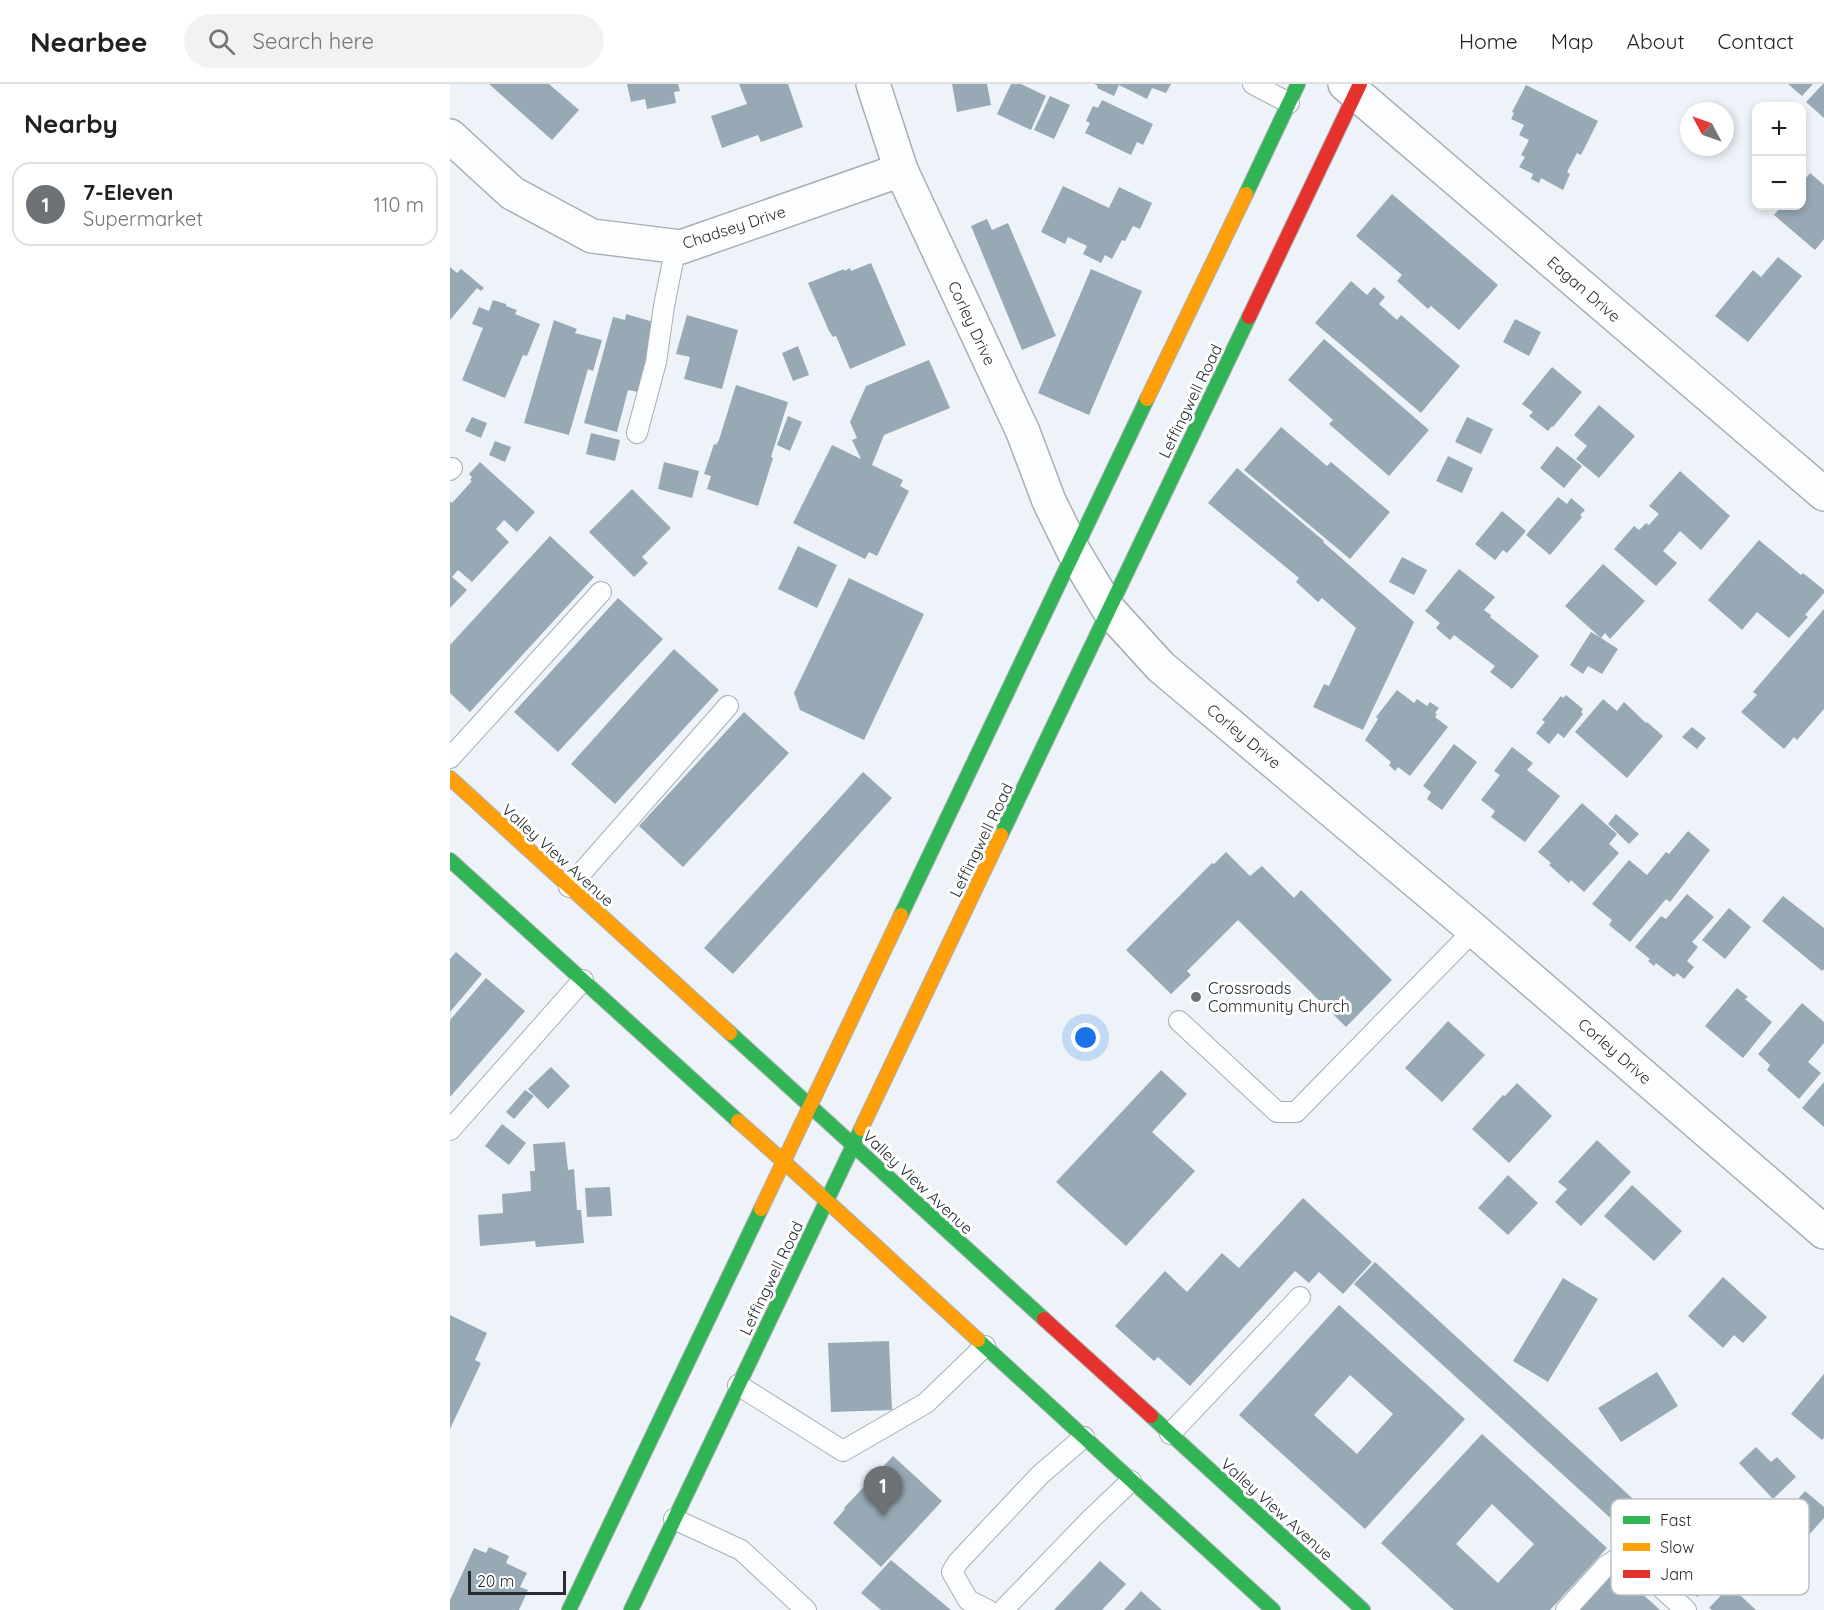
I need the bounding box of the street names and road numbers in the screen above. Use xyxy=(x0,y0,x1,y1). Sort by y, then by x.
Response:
street label: Chadsey Drive xyxy=(680,201,788,253)
street label: Eagan Drive xyxy=(1543,252,1625,326)
street label: Corley Drive xyxy=(944,278,1000,368)
street label: Leffingwell Road xyxy=(1154,341,1226,461)
street label: Corley Drive xyxy=(1203,699,1285,773)
street label: Leffingwell Road xyxy=(945,780,1017,900)
street label: Valley View Avenue xyxy=(498,799,618,911)
street label: Corley Drive xyxy=(1574,1014,1656,1088)
street label: Valley View Avenue xyxy=(859,1126,977,1238)
street label: Leffingwell Road xyxy=(735,1218,807,1338)
street label: Valley View Avenue xyxy=(1217,1453,1337,1565)

